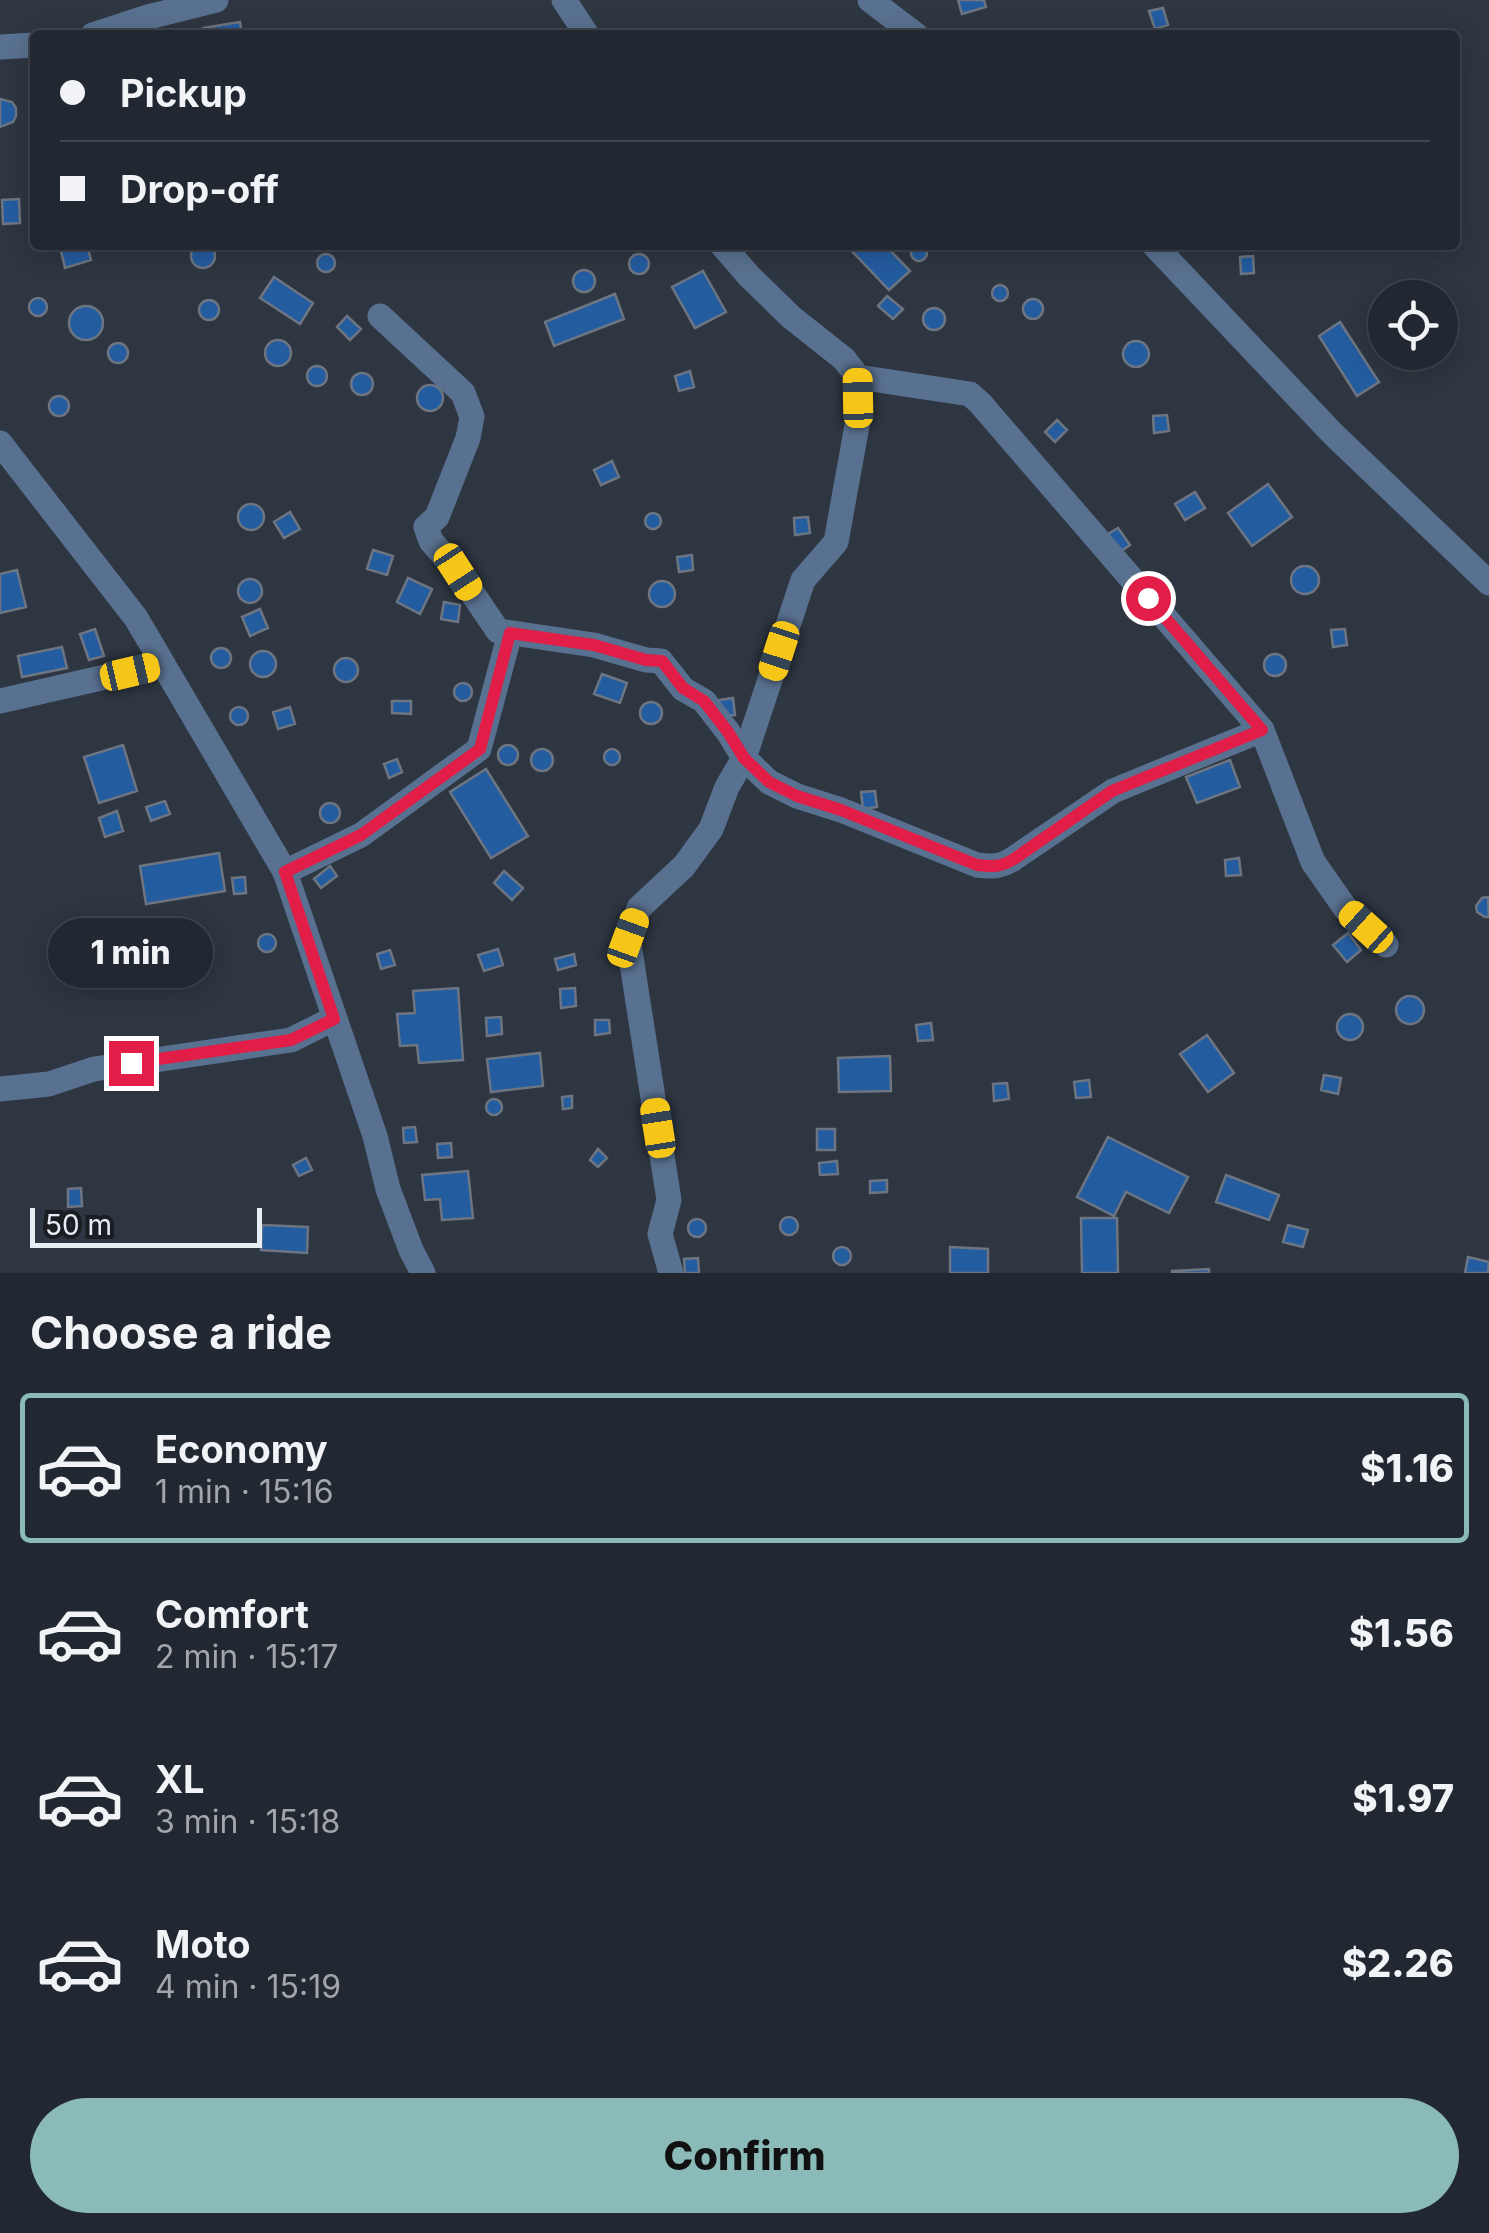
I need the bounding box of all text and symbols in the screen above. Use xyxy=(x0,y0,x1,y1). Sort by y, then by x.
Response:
text: Pickup xyxy=(120,70,247,116)
text: Drop-off xyxy=(120,166,279,212)
map controls xyxy=(1368,280,1458,370)
button: locate xyxy=(1368,280,1458,370)
car xyxy=(842,368,874,428)
car xyxy=(429,539,487,605)
route start xyxy=(1126,576,1171,621)
car xyxy=(755,618,803,684)
car xyxy=(97,651,163,693)
car xyxy=(1334,896,1398,958)
car xyxy=(604,905,652,971)
callout: 1 min xyxy=(48,918,214,988)
text: 1 min xyxy=(90,933,171,972)
route end xyxy=(109,1041,154,1086)
car xyxy=(638,1096,678,1160)
scale bar xyxy=(30,1203,262,1248)
text: 50 m xyxy=(45,1208,112,1242)
text: Choose a ride xyxy=(30,1305,332,1360)
icon: car xyxy=(35,1423,125,1513)
text: Economy xyxy=(155,1426,328,1472)
text: $1.16 xyxy=(1360,1445,1454,1491)
text: 1 min · 15:16 xyxy=(155,1472,333,1511)
icon: car xyxy=(35,1588,125,1678)
text: Comfort xyxy=(155,1591,309,1637)
text: $1.56 xyxy=(1349,1610,1454,1656)
text: 2 min · 15:17 xyxy=(155,1637,338,1676)
icon: car xyxy=(35,1753,125,1843)
text: XL xyxy=(155,1756,205,1802)
text: $1.97 xyxy=(1353,1775,1454,1821)
text: 3 min · 15:18 xyxy=(155,1802,340,1841)
icon: car xyxy=(35,1918,125,2008)
text: Moto xyxy=(155,1921,251,1967)
text: $2.26 xyxy=(1342,1940,1454,1986)
text: 4 min · 15:19 xyxy=(155,1967,341,2006)
button: Confirm xyxy=(30,2098,1459,2213)

